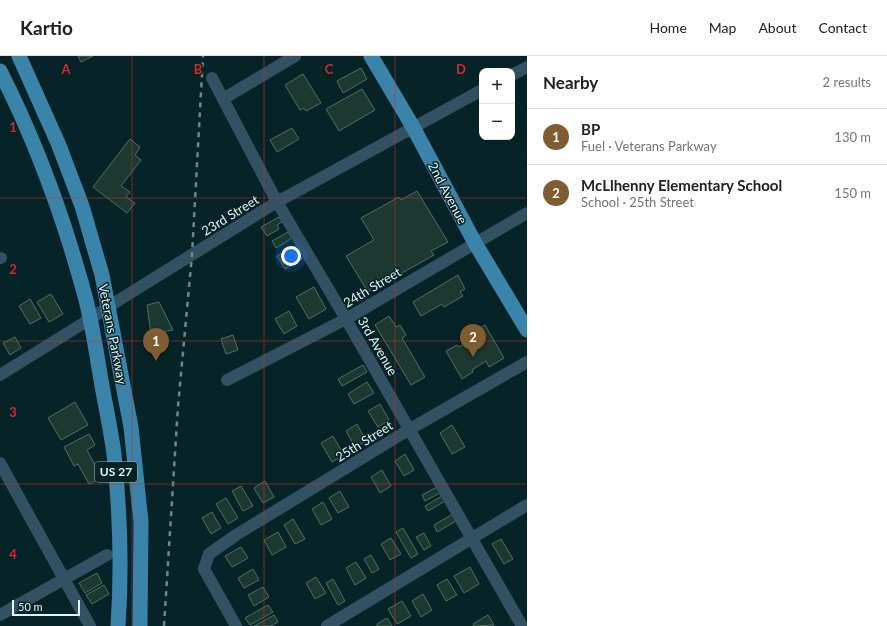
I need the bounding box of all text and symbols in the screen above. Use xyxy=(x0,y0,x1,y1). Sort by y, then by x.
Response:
text: Kartio xyxy=(20,16,73,39)
text: Home xyxy=(649,19,687,36)
text: Map xyxy=(709,19,736,36)
text: About xyxy=(758,19,796,36)
text: Contact xyxy=(818,19,867,36)
text: A xyxy=(60,61,71,77)
text: B xyxy=(194,61,203,77)
text: C xyxy=(325,61,334,77)
text: D xyxy=(456,61,466,77)
map controls xyxy=(479,68,515,140)
button: + xyxy=(479,68,515,104)
text: Nearby xyxy=(543,72,598,93)
text: 2 results xyxy=(823,74,871,90)
button: − xyxy=(479,104,515,140)
text: 1 xyxy=(9,119,17,135)
text: BP xyxy=(581,120,600,138)
text: 1 xyxy=(552,129,560,145)
text: 130 m xyxy=(834,129,871,145)
text: Fuel · Veterans Parkway xyxy=(581,138,717,154)
street label: 2nd Avenue xyxy=(425,159,471,227)
text: McLlhenny Elementary School xyxy=(581,176,782,194)
text: 2 xyxy=(552,185,560,201)
text: 150 m xyxy=(834,185,871,201)
street label: 23rd Street xyxy=(198,191,262,239)
text: School · 25th Street xyxy=(581,194,694,210)
your location xyxy=(281,246,301,266)
text: 2 xyxy=(9,261,17,277)
street label: 24th Street xyxy=(340,263,404,310)
street label: Veterans Parkway xyxy=(95,282,131,386)
street label: 3rd Avenue xyxy=(355,314,401,378)
pin: 2 xyxy=(460,324,486,357)
pin: 1 xyxy=(143,328,169,361)
text: 3 xyxy=(9,404,17,420)
street label: 25th Street xyxy=(332,417,396,465)
road number: US 27 xyxy=(95,462,137,482)
text: 4 xyxy=(9,546,17,562)
scale bar xyxy=(12,598,80,617)
text: 50 m xyxy=(18,600,43,613)

